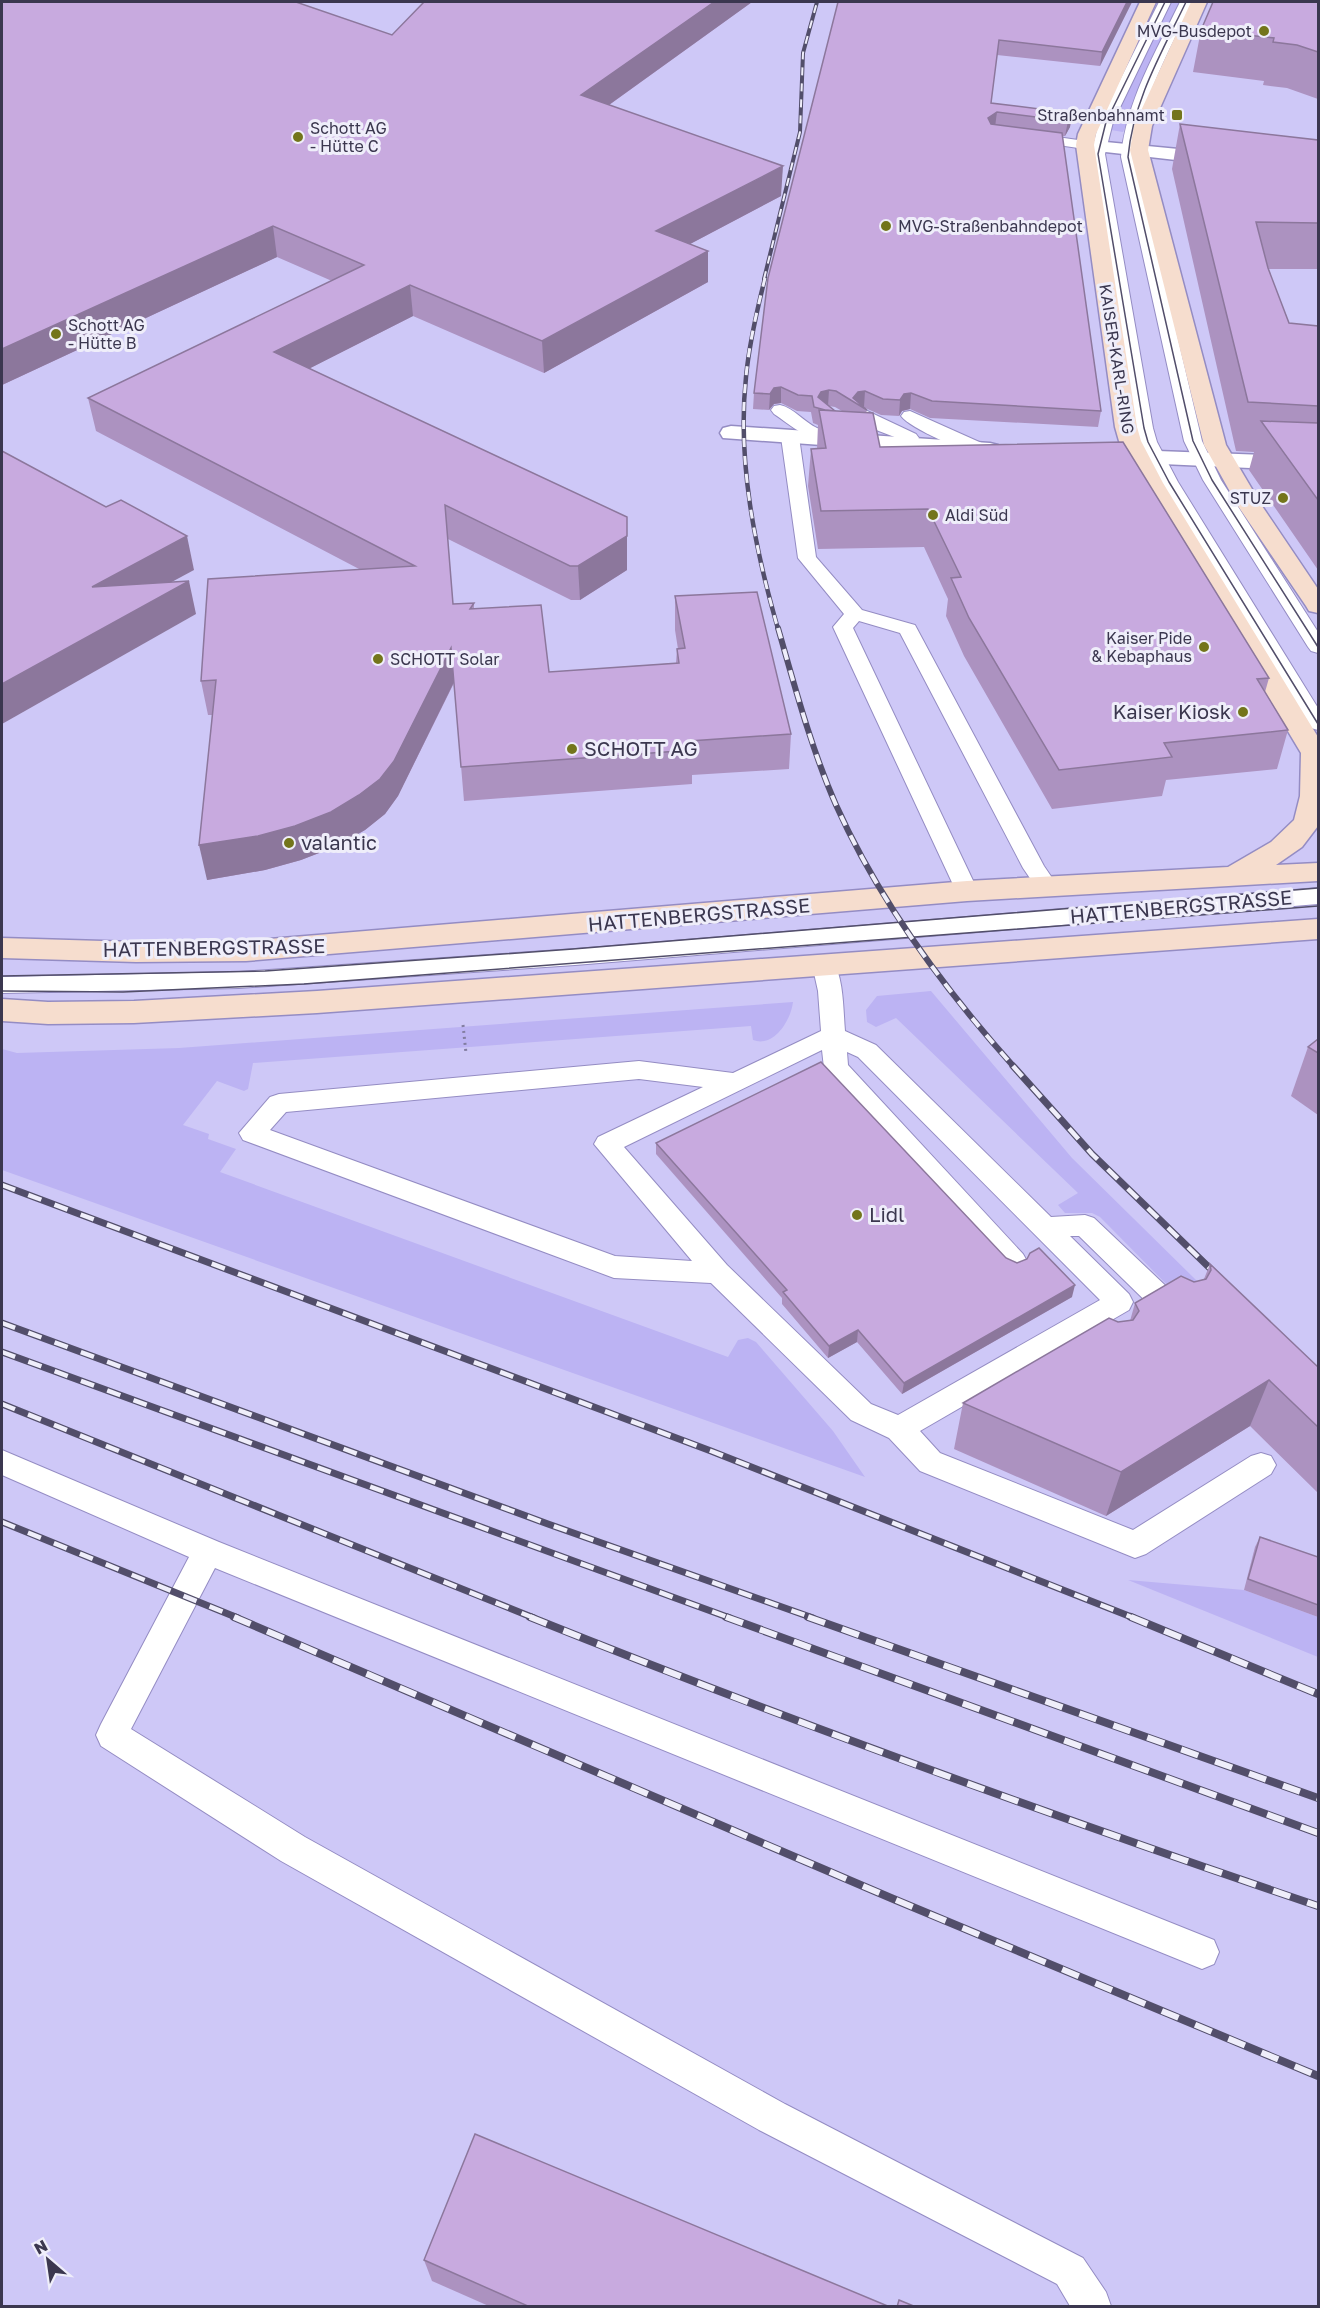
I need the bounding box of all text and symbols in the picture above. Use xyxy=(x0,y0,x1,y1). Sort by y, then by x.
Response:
place label: MVG-Busdepot xyxy=(1137,21,1252,41)
marker: MVG-Busdepot xyxy=(1257,24,1271,38)
place label: Straßenbahnamt xyxy=(1037,105,1165,125)
marker: Straßenbahnamt xyxy=(1170,108,1184,122)
place label: Schott AG - Hütte C xyxy=(310,118,387,156)
marker: Schott AG - Hütte C xyxy=(291,130,305,144)
place label: MVG-Straßenbahndepot xyxy=(898,216,1083,236)
marker: MVG-Straßenbahndepot xyxy=(879,219,893,233)
street label: KAISER-KARL-RING xyxy=(1095,283,1139,435)
place label: Schott AG - Hütte B xyxy=(68,315,145,353)
marker: Schott AG - Hütte B xyxy=(49,327,63,341)
place label: STUZ xyxy=(1230,488,1271,508)
marker: STUZ xyxy=(1276,491,1290,505)
place label: Aldi Süd xyxy=(945,505,1008,525)
marker: Aldi Süd xyxy=(926,508,940,522)
place label: Kaiser Pide & Kebaphaus xyxy=(1092,628,1192,666)
marker: Kaiser Pide & Kebaphaus xyxy=(1197,640,1211,654)
place label: SCHOTT Solar xyxy=(390,649,500,669)
marker: SCHOTT Solar xyxy=(371,652,385,666)
place label: Kaiser Kiosk xyxy=(1113,699,1231,723)
marker: Kaiser Kiosk xyxy=(1236,705,1250,719)
place label: SCHOTT AG xyxy=(584,736,698,760)
marker: SCHOTT AG xyxy=(565,742,579,756)
place label: valantic xyxy=(301,830,377,854)
marker: valantic xyxy=(282,836,296,850)
street label: HATTENBERGSTRASSE xyxy=(1069,884,1293,928)
street label: HATTENBERGSTRASSE xyxy=(587,892,811,936)
street label: HATTENBERGSTRASSE xyxy=(102,933,326,961)
place label: Lidl xyxy=(869,1202,904,1226)
marker: Lidl xyxy=(850,1208,864,1222)
north arrow xyxy=(18,2230,78,2290)
text: N xyxy=(31,2235,51,2259)

